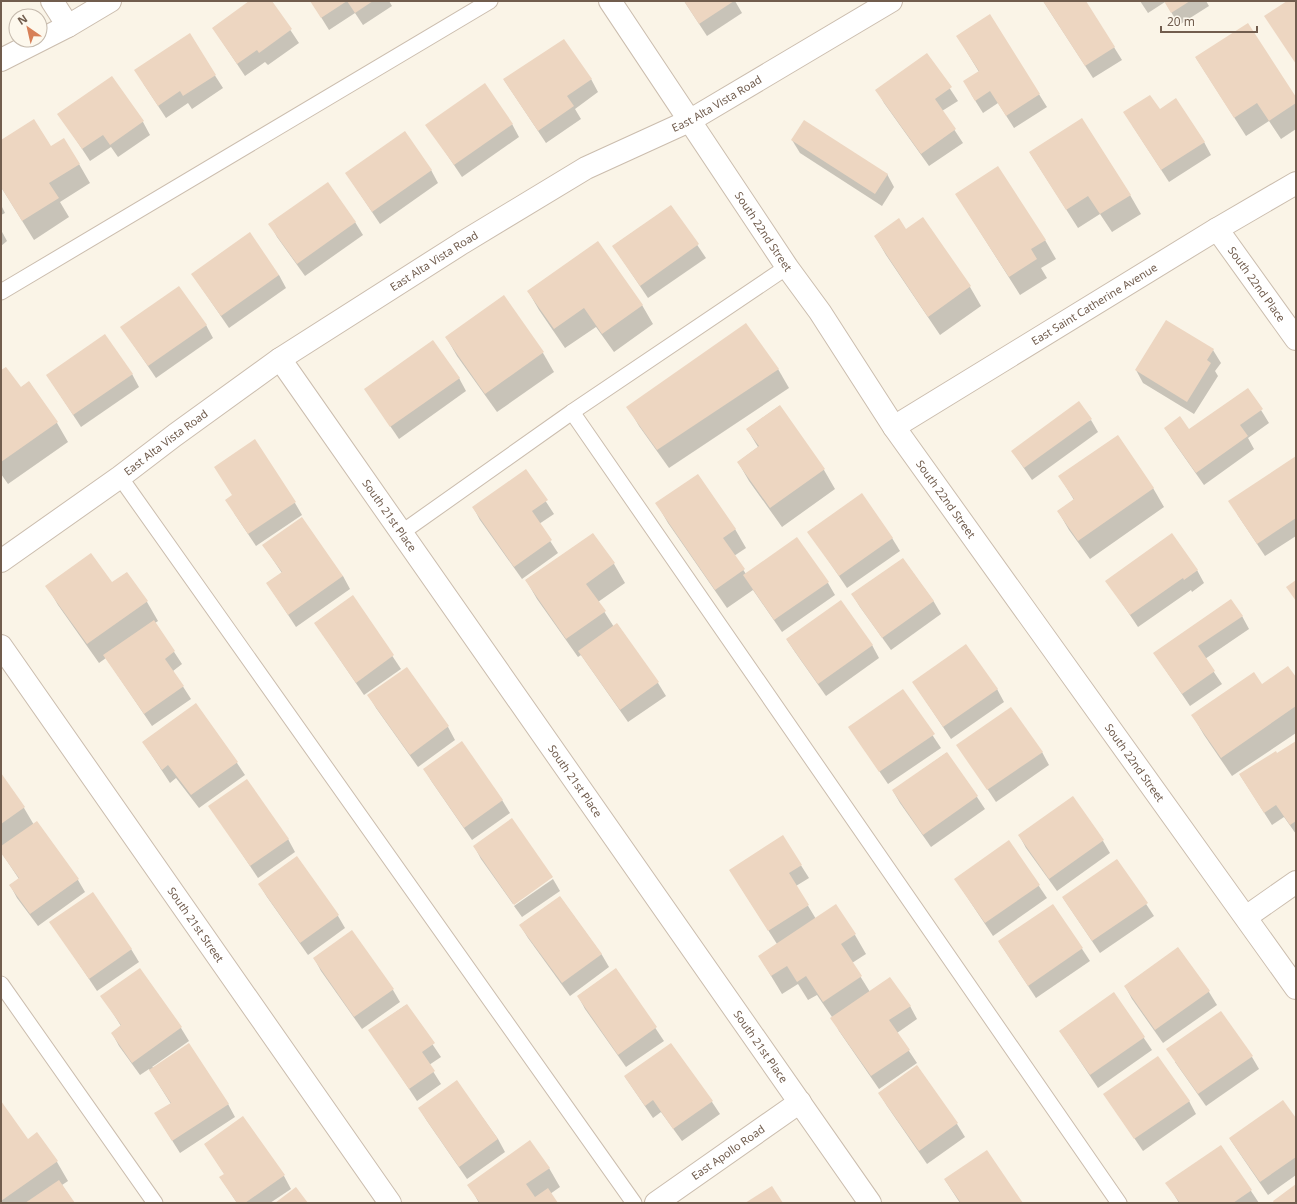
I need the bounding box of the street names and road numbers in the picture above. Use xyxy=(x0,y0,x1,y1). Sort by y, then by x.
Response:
street label: East Alta Vista Road xyxy=(669,72,764,135)
street label: South 22nd Street xyxy=(732,188,796,274)
street label: East Alta Vista Road xyxy=(387,227,481,294)
street label: South 22nd Place xyxy=(1225,243,1289,325)
street label: East Saint Catherine Avenue xyxy=(1028,259,1160,348)
street label: East Alta Vista Road xyxy=(120,406,211,479)
street label: South 22nd Street xyxy=(913,457,979,541)
street label: South 21st Place xyxy=(359,476,420,554)
street label: South 22nd Street xyxy=(1102,720,1168,805)
street label: South 21st Place xyxy=(545,742,606,820)
street label: South 21st Street xyxy=(165,884,228,965)
street label: South 21st Place xyxy=(731,1007,792,1086)
street label: East Apollo Road xyxy=(688,1121,767,1183)

